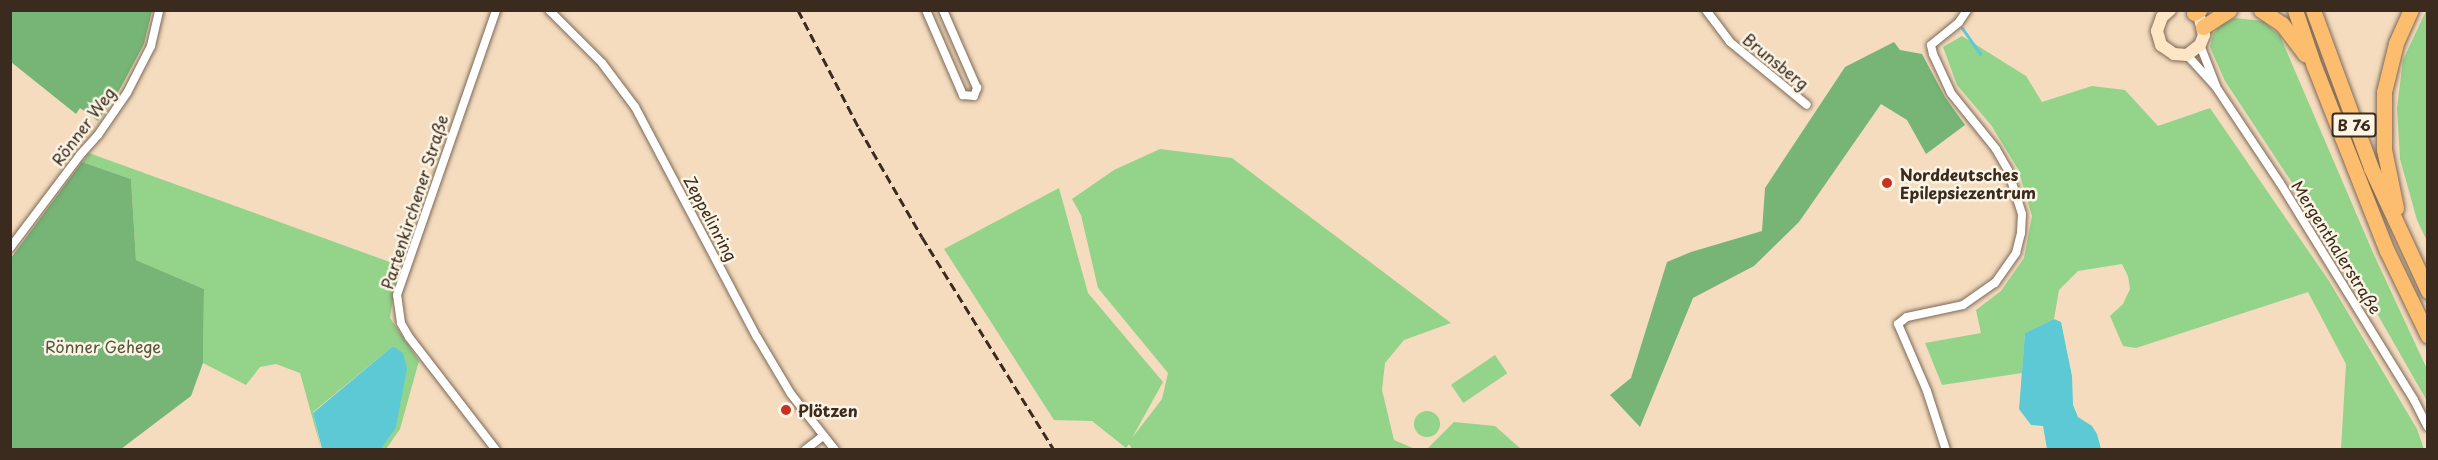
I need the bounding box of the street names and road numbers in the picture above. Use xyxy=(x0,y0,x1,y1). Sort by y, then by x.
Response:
street label: Brunsberg xyxy=(1739,29,1813,93)
street label: Rönner Weg xyxy=(47,83,119,169)
street label: Partenkirchener Straße xyxy=(377,112,451,292)
road number: B 76 xyxy=(2332,113,2376,137)
street label: Zeppelinring xyxy=(680,172,742,264)
street label: Mergenthalerstraße xyxy=(2288,177,2386,317)

